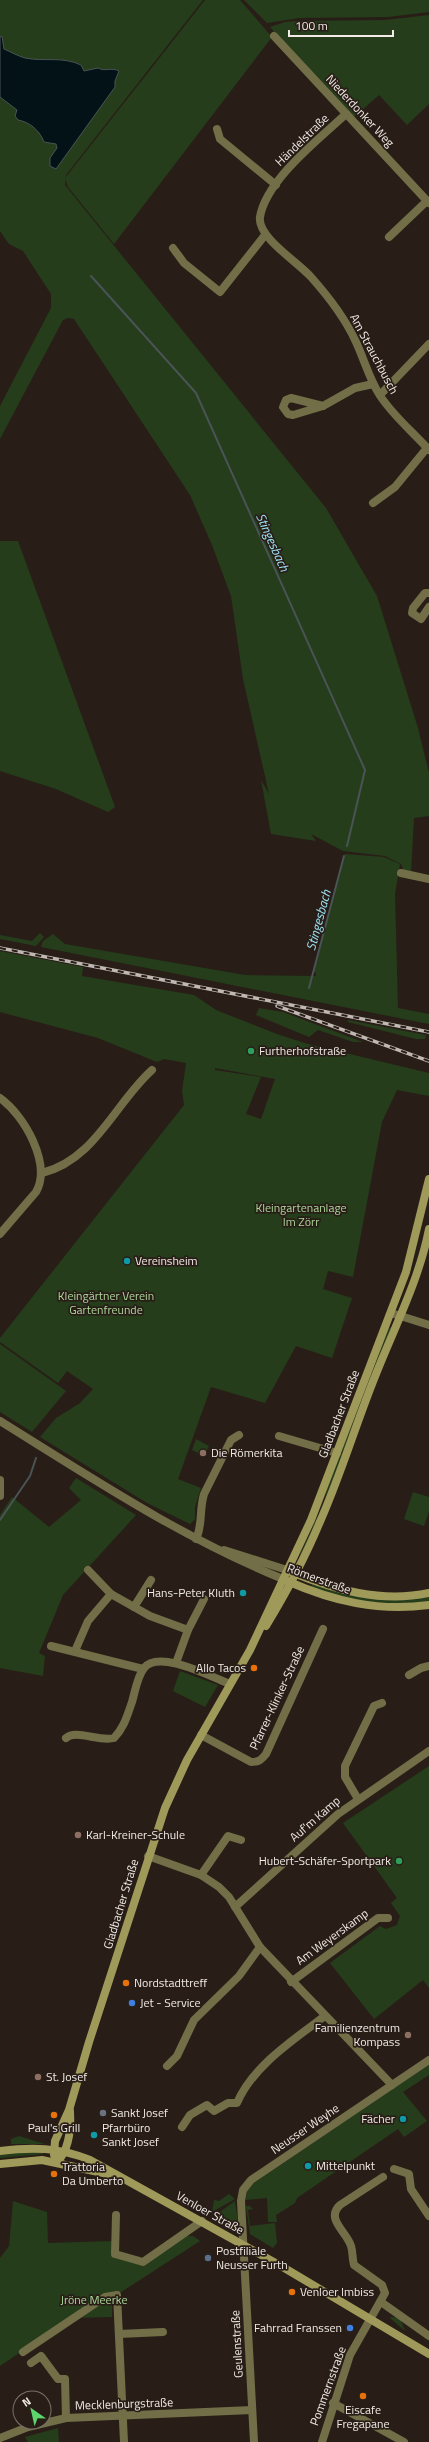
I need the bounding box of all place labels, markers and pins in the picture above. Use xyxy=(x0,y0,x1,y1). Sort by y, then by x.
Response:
place label: Furtherhofstraße xyxy=(259,1041,346,1060)
marker: Furtherhofstraße xyxy=(246,1046,256,1056)
place label: Vereinsheim xyxy=(135,1251,198,1270)
marker: Vereinsheim xyxy=(122,1256,132,1266)
place label: Die Römerkita xyxy=(211,1443,283,1462)
marker: Die Römerkita xyxy=(198,1448,208,1458)
place label: Hans-Peter Kluth xyxy=(147,1583,235,1602)
marker: Hans-Peter Kluth xyxy=(238,1588,248,1598)
place label: Allo Tacos xyxy=(196,1658,246,1677)
marker: Allo Tacos xyxy=(249,1663,259,1673)
place label: Karl-Kreiner-Schule xyxy=(86,1825,185,1844)
marker: Karl-Kreiner-Schule xyxy=(73,1830,83,1840)
place label: Hubert-Schäfer-Sportpark xyxy=(259,1851,391,1870)
marker: Hubert-Schäfer-Sportpark xyxy=(394,1856,404,1866)
place label: Nordstadttreff xyxy=(134,1973,207,1992)
marker: Nordstadttreff xyxy=(121,1978,131,1988)
place label: Jet - Service xyxy=(140,1993,201,2012)
marker: Jet - Service xyxy=(127,1998,137,2008)
place label: Familienzentrum Kompass xyxy=(315,2018,400,2051)
marker: Familienzentrum Kompass xyxy=(403,2030,413,2040)
place label: St. Josef xyxy=(46,2067,87,2086)
marker: St. Josef xyxy=(33,2072,43,2082)
place label: Sankt Josef xyxy=(111,2103,168,2122)
marker: Sankt Josef xyxy=(98,2108,108,2118)
place label: Fächer xyxy=(361,2109,395,2128)
marker: Paul's Grill xyxy=(49,2110,59,2120)
marker: Fächer xyxy=(398,2114,408,2124)
place label: Paul's Grill xyxy=(28,2118,80,2137)
place label: Pfarrbüro Sankt Josef xyxy=(102,2118,159,2151)
marker: Pfarrbüro Sankt Josef xyxy=(89,2130,99,2140)
place label: Mittelpunkt xyxy=(316,2156,376,2175)
place label: Trattoria Da Umberto xyxy=(62,2157,123,2190)
marker: Mittelpunkt xyxy=(303,2161,313,2171)
marker: Trattoria Da Umberto xyxy=(49,2169,59,2179)
place label: Postfiliale Neusser Furth xyxy=(216,2241,288,2274)
marker: Postfiliale Neusser Furth xyxy=(203,2253,213,2263)
place label: Venloer Imbiss xyxy=(300,2282,375,2301)
marker: Venloer Imbiss xyxy=(287,2287,297,2297)
place label: Fahrrad Franssen xyxy=(254,2318,342,2337)
marker: Fahrrad Franssen xyxy=(345,2323,355,2333)
marker: Eiscafe Fregapane xyxy=(358,2391,368,2401)
place label: Eiscafe Fregapane xyxy=(336,2400,390,2433)

